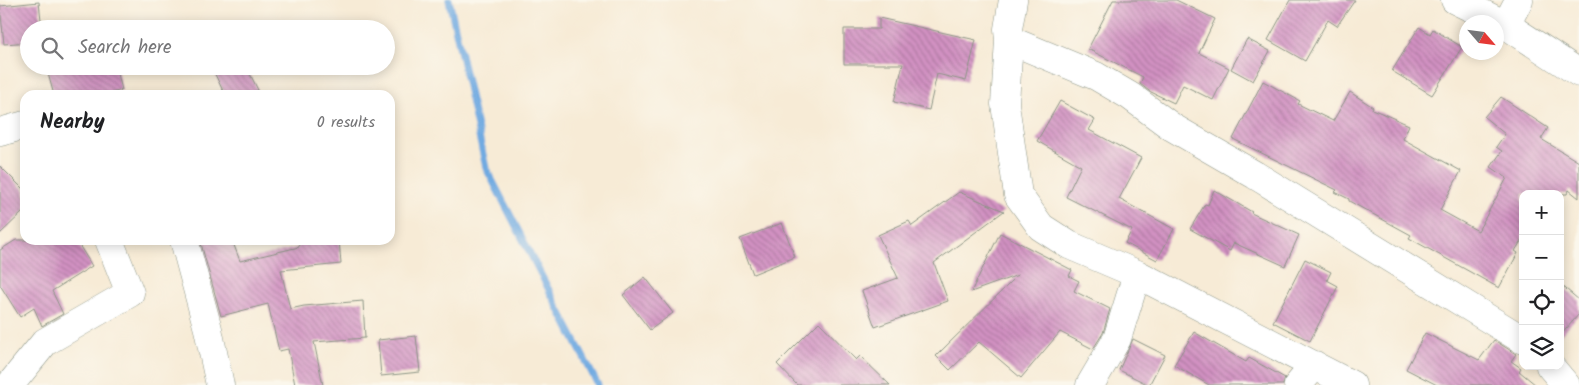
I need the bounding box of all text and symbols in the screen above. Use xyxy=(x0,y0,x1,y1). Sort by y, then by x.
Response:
north arrow xyxy=(1459,15,1504,60)
search box xyxy=(20,20,395,75)
text: Search here xyxy=(78,33,172,63)
icon: search xyxy=(38,34,66,62)
text: Nearby xyxy=(40,106,105,139)
text: 0 results xyxy=(317,110,375,135)
map controls xyxy=(1519,190,1564,370)
button: + xyxy=(1519,190,1564,235)
button: − xyxy=(1519,235,1564,280)
button: locate xyxy=(1519,280,1564,325)
button: layers xyxy=(1519,325,1564,370)

